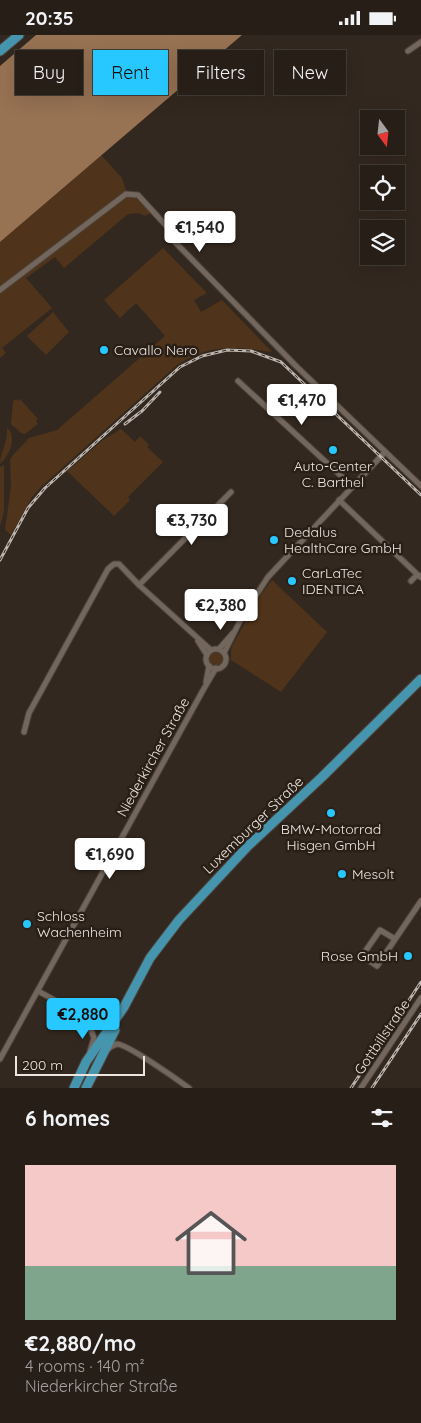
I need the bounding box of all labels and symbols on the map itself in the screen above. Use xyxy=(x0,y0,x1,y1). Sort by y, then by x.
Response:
north arrow xyxy=(360,110,405,155)
pin: €1,540 xyxy=(159,211,241,253)
place label: Cavallo Nero xyxy=(114,341,198,359)
marker: Cavallo Nero xyxy=(98,344,110,356)
pin: €1,470 xyxy=(261,383,343,426)
marker: Auto-Center C. Barthel xyxy=(327,444,339,456)
place label: Auto-Center C. Barthel xyxy=(294,457,373,491)
pin: €3,730 xyxy=(151,503,233,546)
place label: Dedalus HealthCare GmbH xyxy=(284,523,402,557)
marker: Dedalus HealthCare GmbH xyxy=(268,534,280,546)
place label: CarLaTec IDENTICA xyxy=(302,564,364,598)
marker: CarLaTec IDENTICA xyxy=(286,575,298,587)
pin: €2,380 xyxy=(180,589,262,631)
street label: Niederkircher Straße xyxy=(113,694,193,820)
street label: Luxemburger Straße xyxy=(199,772,307,878)
marker: BMW-Motorrad Hisgen GmbH xyxy=(325,807,337,819)
place label: BMW-Motorrad Hisgen GmbH xyxy=(281,820,381,854)
pin: €1,690 xyxy=(69,837,151,880)
place label: Mesolt xyxy=(352,865,395,883)
marker: Mesolt xyxy=(336,868,348,880)
place label: Schloss Wachenheim xyxy=(37,907,122,941)
marker: Schloss Wachenheim xyxy=(21,918,33,930)
place label: Rose GmbH xyxy=(321,947,398,965)
marker: Rose GmbH xyxy=(402,950,414,962)
street label: Gottbillstraße xyxy=(350,996,414,1078)
pin: €2,880 xyxy=(42,997,124,1040)
scale bar xyxy=(15,1053,145,1076)

